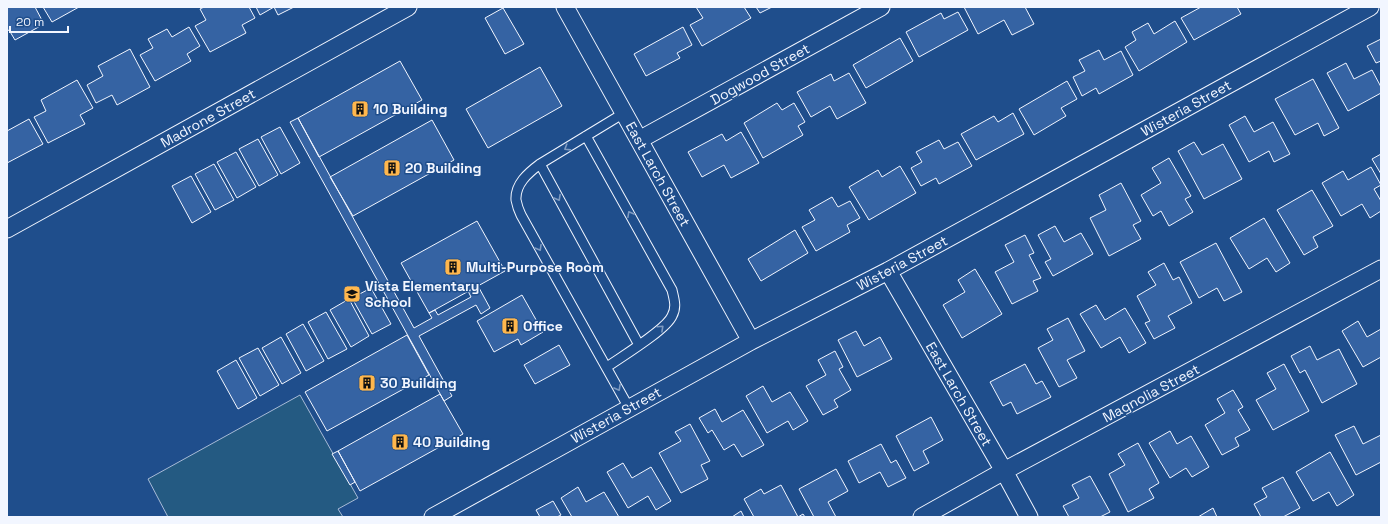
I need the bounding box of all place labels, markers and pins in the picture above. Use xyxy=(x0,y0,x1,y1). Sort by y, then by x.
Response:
building icon: 10 Building xyxy=(350,99,370,119)
place label: 10 Building xyxy=(373,100,448,118)
building icon: 20 Building xyxy=(382,158,402,178)
place label: 20 Building xyxy=(405,159,482,177)
building icon: Multi-Purpose Room xyxy=(443,257,463,277)
place label: Multi-Purpose Room xyxy=(466,258,604,276)
place label: Vista Elementary School xyxy=(365,277,479,311)
school or university icon: Vista Elementary School xyxy=(342,284,362,304)
building icon: Office xyxy=(500,316,520,336)
place label: Office xyxy=(523,317,563,335)
building icon: 30 Building xyxy=(357,373,377,393)
place label: 30 Building xyxy=(380,374,457,392)
building icon: 40 Building xyxy=(390,432,410,452)
place label: 40 Building xyxy=(413,433,490,451)

